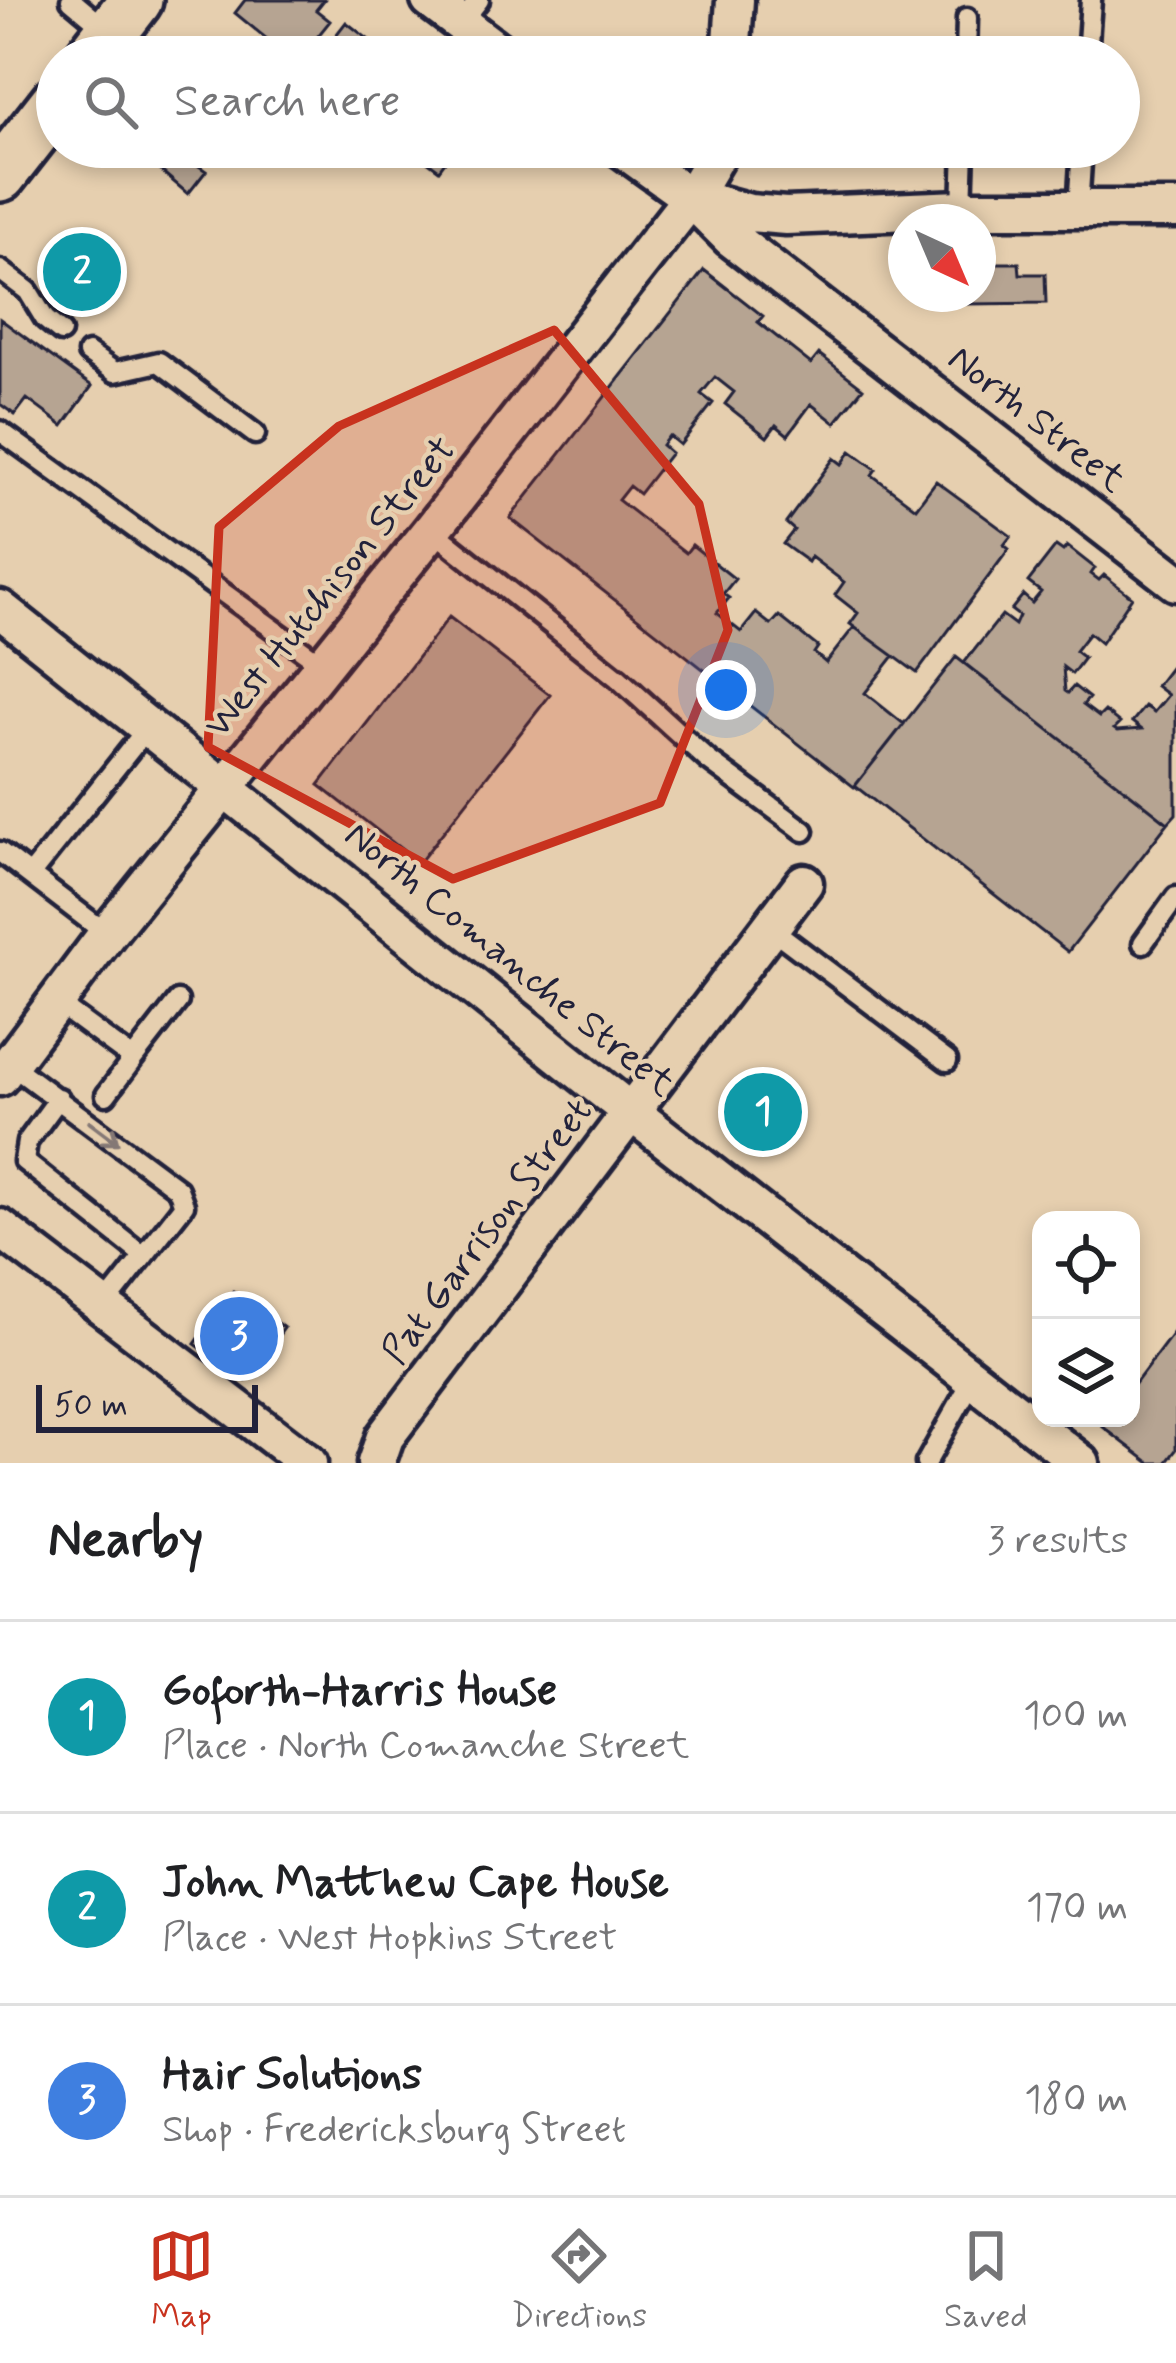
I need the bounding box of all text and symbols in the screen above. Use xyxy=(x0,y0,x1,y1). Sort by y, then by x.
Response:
search box xyxy=(36,36,1140,168)
icon: search xyxy=(78,69,144,135)
text: Search here xyxy=(174,73,401,132)
north arrow xyxy=(888,204,996,312)
pin: 2 xyxy=(43,227,121,317)
street label: North Street xyxy=(937,334,1136,506)
street label: West Hutchison Street xyxy=(193,427,469,749)
your location xyxy=(696,660,756,720)
street label: North Comanche Street xyxy=(333,811,685,1109)
pin: 1 xyxy=(724,1067,802,1157)
street label: Pat Garrison Street xyxy=(371,1088,605,1376)
one-way arrow xyxy=(88,1120,120,1146)
map controls xyxy=(1032,1211,1140,1427)
button: locate xyxy=(1032,1211,1140,1319)
pin: 3 xyxy=(200,1291,278,1381)
button: layers xyxy=(1032,1319,1140,1427)
scale bar xyxy=(36,1379,258,1432)
text: 50 m xyxy=(54,1384,128,1428)
text: Nearby xyxy=(48,1508,203,1574)
text: 3 results xyxy=(987,1516,1128,1567)
text: Goforth-Harris House xyxy=(162,1662,557,1721)
text: 1 xyxy=(78,1691,96,1742)
text: 100 m xyxy=(1023,1691,1128,1742)
text: Place · North Comanche Street xyxy=(162,1721,689,1772)
text: John Matthew Cape House xyxy=(162,1854,669,1913)
text: 2 xyxy=(77,1883,97,1934)
text: 170 m xyxy=(1026,1883,1128,1934)
text: Place · West Hopkins Street xyxy=(162,1913,617,1964)
text: Hair Solutions xyxy=(162,2046,422,2105)
text: 3 xyxy=(78,2075,96,2126)
text: 180 m xyxy=(1024,2075,1128,2126)
text: Shop · Fredericksburg Street xyxy=(162,2105,626,2156)
tab: Map xyxy=(148,2223,214,2339)
tab: Directions xyxy=(511,2223,647,2339)
tab: Saved xyxy=(944,2223,1028,2339)

